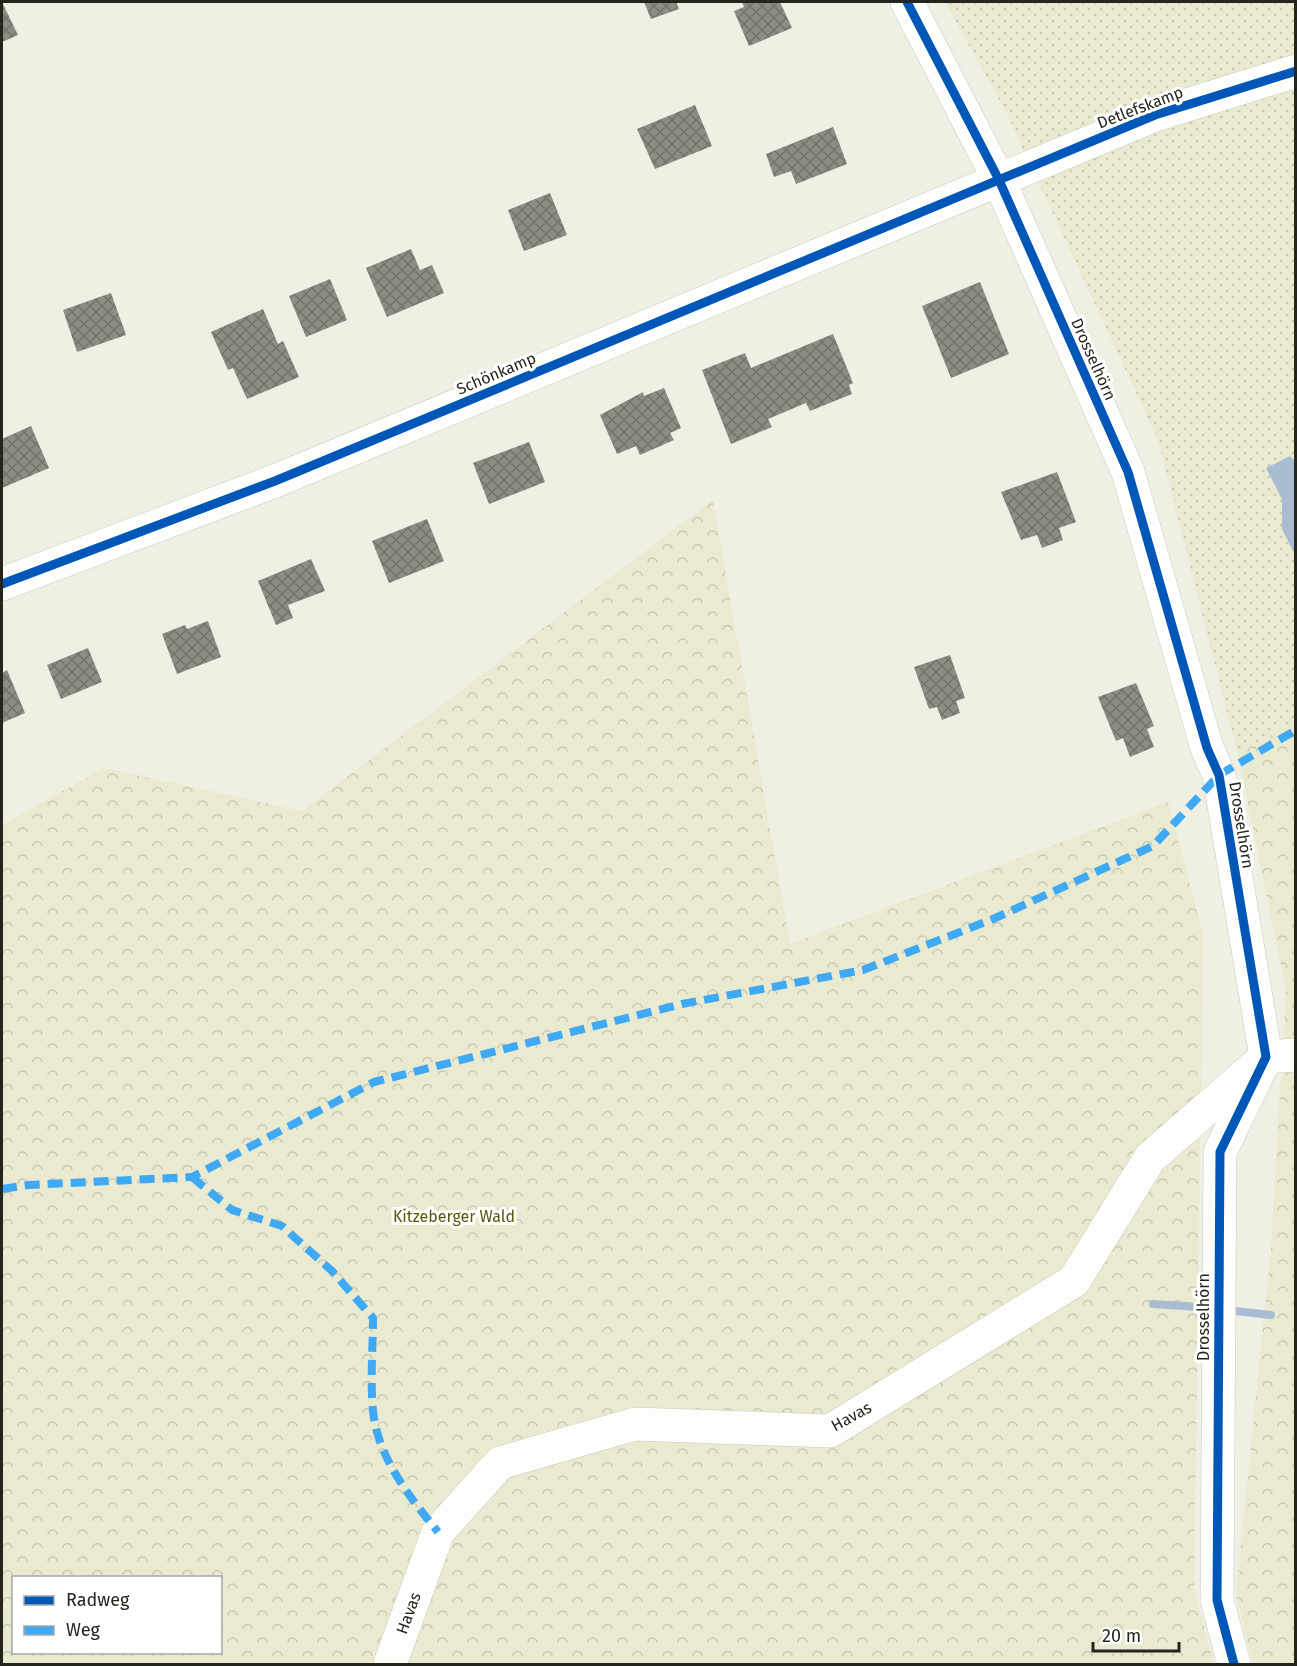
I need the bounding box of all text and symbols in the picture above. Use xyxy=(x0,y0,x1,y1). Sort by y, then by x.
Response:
street label: Detlefskamp xyxy=(1094,82,1186,133)
street label: Drosselhörn xyxy=(1067,315,1120,403)
street label: Schönkamp xyxy=(454,348,539,399)
street label: Drosselhörn xyxy=(1225,780,1258,870)
park label: Kitzeberger Wald xyxy=(393,1207,515,1226)
street label: Drosselhörn xyxy=(1194,1273,1213,1361)
street label: Havas xyxy=(828,1398,875,1435)
legend xyxy=(12,1576,222,1654)
text: Radweg xyxy=(66,1589,130,1611)
street label: Havas xyxy=(392,1590,425,1637)
scale bar xyxy=(1093,1615,1178,1653)
text: Weg xyxy=(66,1619,100,1641)
text: 20 m xyxy=(1102,1625,1141,1647)

